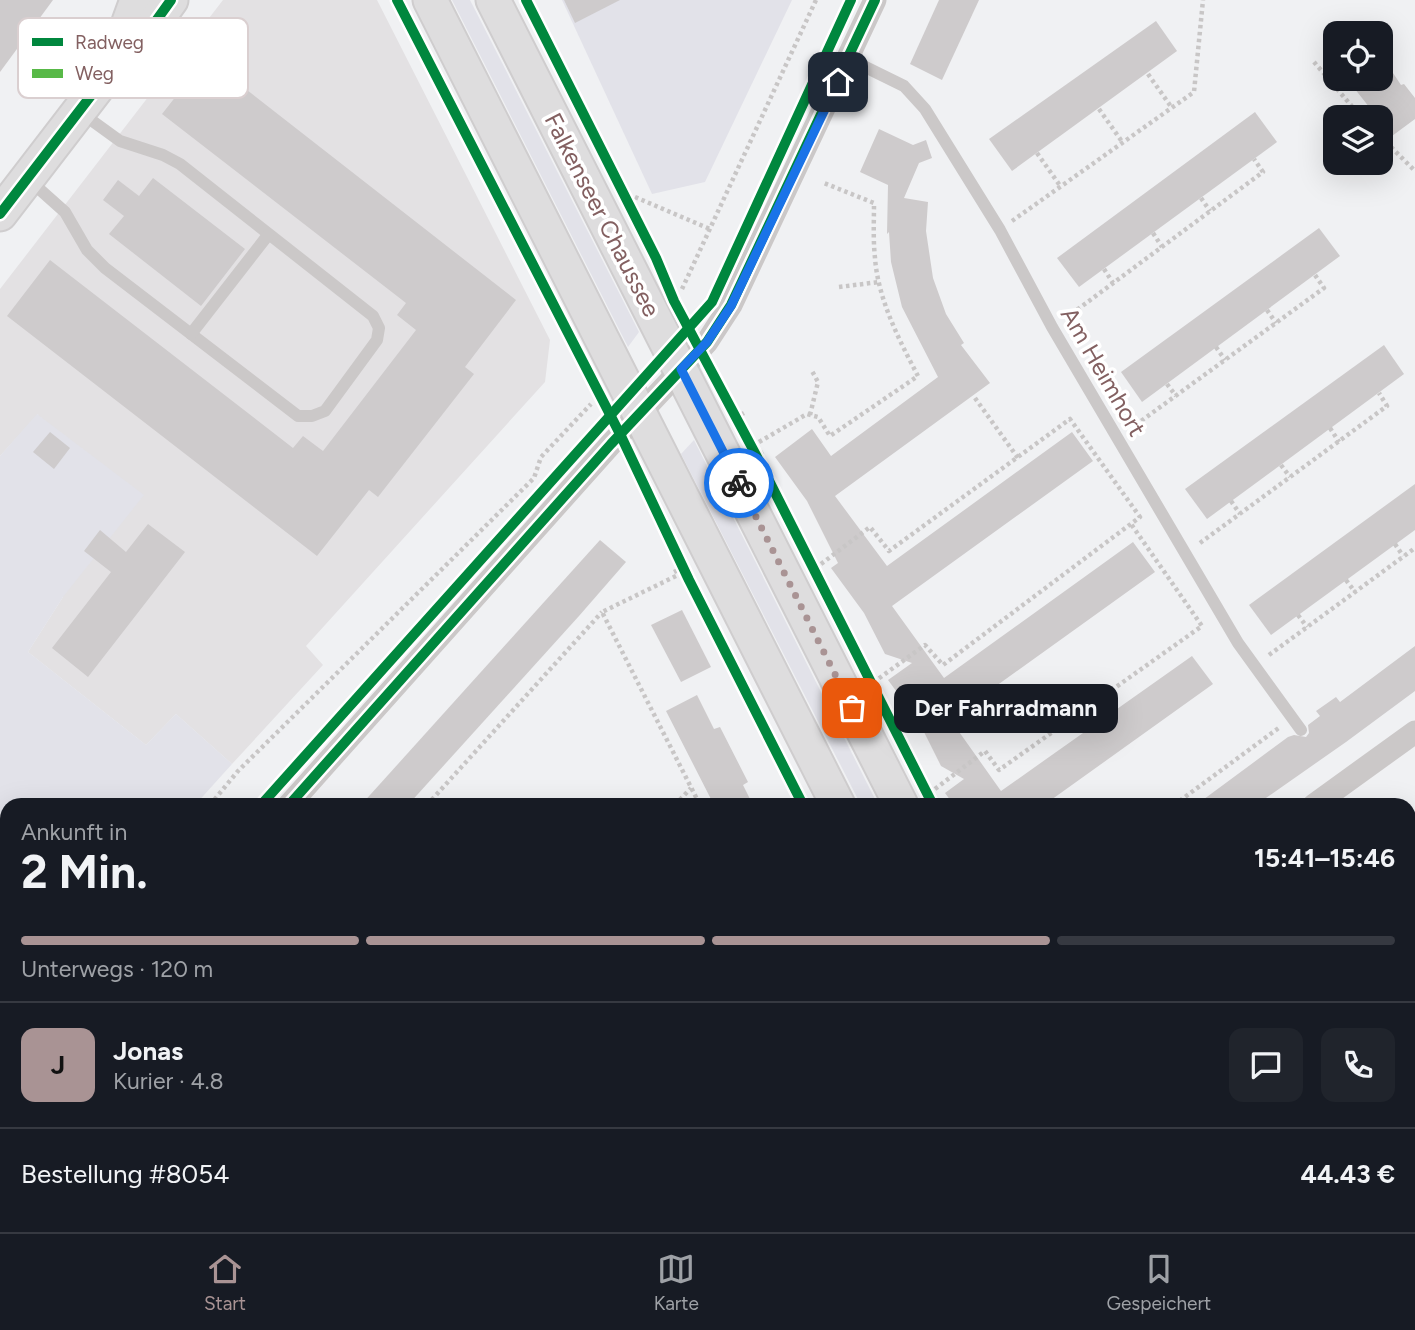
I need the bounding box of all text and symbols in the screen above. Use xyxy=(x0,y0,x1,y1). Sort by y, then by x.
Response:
legend xyxy=(18,18,248,98)
map controls xyxy=(1323,21,1393,175)
button: locate xyxy=(1323,21,1393,91)
text: Radweg xyxy=(75,31,144,54)
pin xyxy=(808,52,868,112)
text: Weg xyxy=(75,62,114,85)
icon: home xyxy=(819,63,857,101)
button: layers xyxy=(1323,105,1393,175)
street label: Falkenseer Chaussee xyxy=(539,108,666,321)
street label: Am Heimhort xyxy=(1055,302,1152,441)
courier xyxy=(704,448,774,518)
icon: bike xyxy=(720,464,758,502)
pin xyxy=(822,678,882,738)
callout: Der Fahrradmann xyxy=(894,684,1118,732)
icon: bag xyxy=(833,689,871,727)
text: Der Fahrradmann xyxy=(915,694,1097,722)
text: Ankunft in xyxy=(21,818,127,846)
text: 15:41–15:46 xyxy=(1254,842,1395,874)
text: 2 Min. xyxy=(21,844,148,900)
text: Unterwegs · 120 m xyxy=(21,955,213,983)
button: chat xyxy=(1229,1028,1303,1102)
button: phone xyxy=(1321,1028,1395,1102)
text: Jonas xyxy=(113,1035,183,1067)
text: J xyxy=(51,1049,65,1081)
text: Kurier · 4.8 xyxy=(113,1067,224,1095)
text: Bestellung #8054 xyxy=(21,1158,229,1190)
text: 44.43 € xyxy=(1300,1158,1395,1190)
tab: Start xyxy=(204,1250,246,1315)
tab: Karte xyxy=(654,1250,699,1315)
tab: Gespeichert xyxy=(1107,1250,1211,1315)

